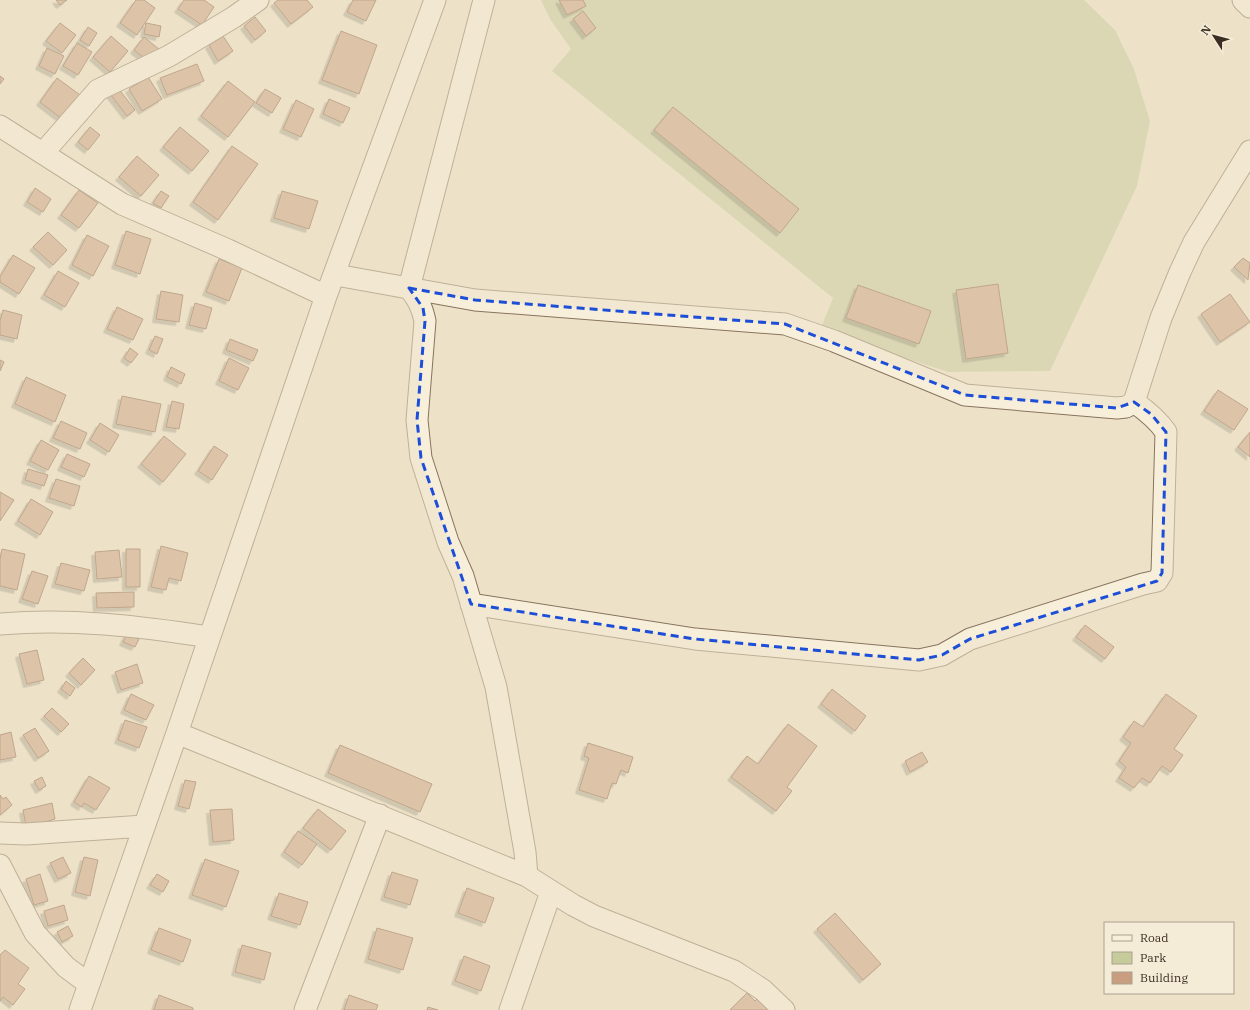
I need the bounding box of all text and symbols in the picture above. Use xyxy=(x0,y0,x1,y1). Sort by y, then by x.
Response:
north arrow xyxy=(1194,16,1234,56)
text: N xyxy=(1198,22,1214,38)
legend xyxy=(1104,922,1234,994)
text: Road xyxy=(1140,930,1169,945)
text: Park xyxy=(1140,950,1166,965)
text: Building xyxy=(1140,970,1188,985)

